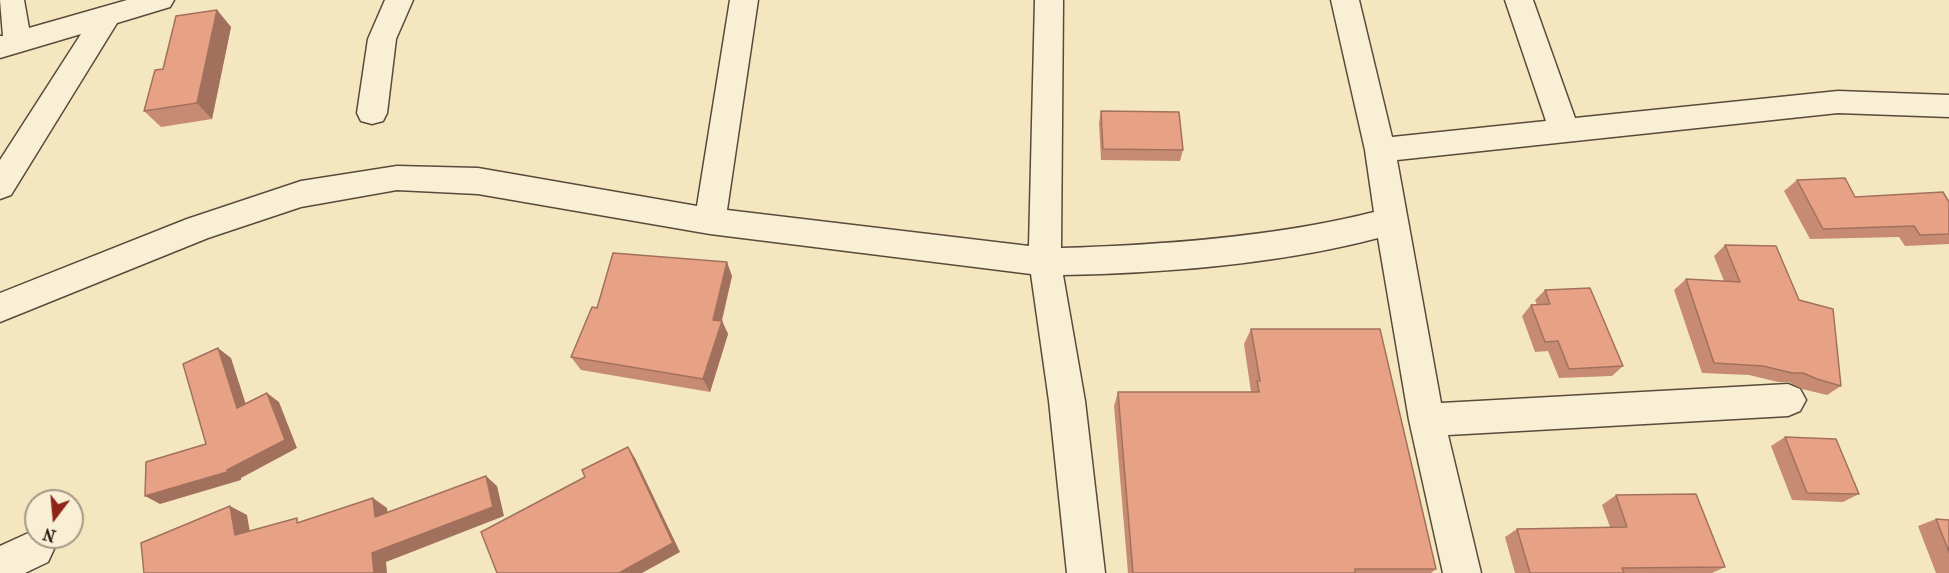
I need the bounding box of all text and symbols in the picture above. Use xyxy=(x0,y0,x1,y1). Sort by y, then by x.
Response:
north arrow xyxy=(24,489,84,549)
text: N xyxy=(41,524,58,546)

